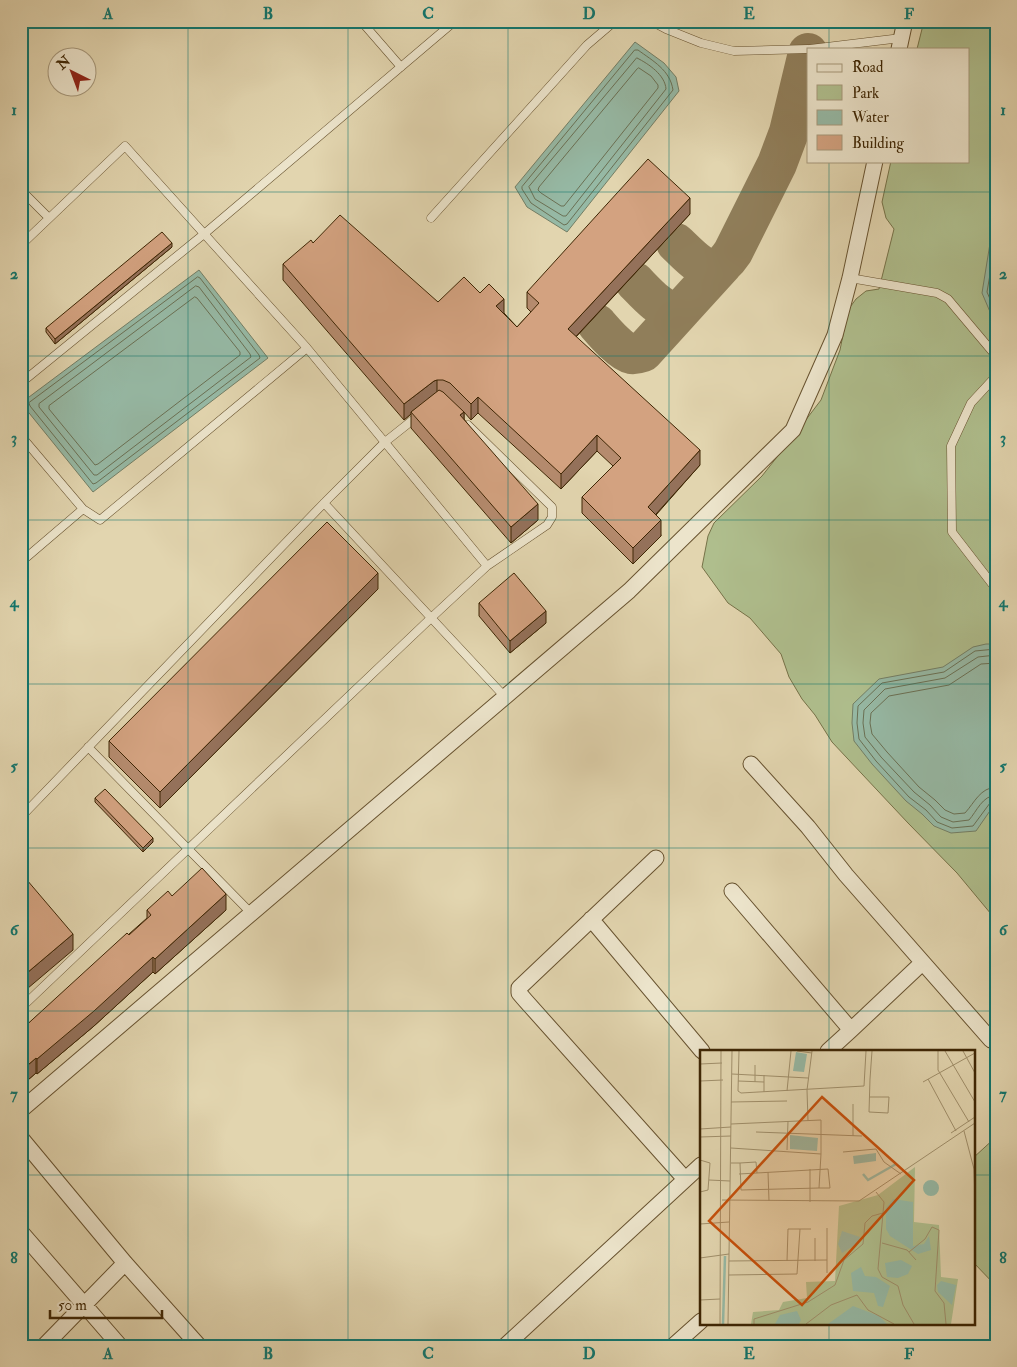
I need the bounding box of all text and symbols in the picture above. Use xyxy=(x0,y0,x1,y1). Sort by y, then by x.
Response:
text: A xyxy=(102,4,114,24)
text: B xyxy=(263,4,273,24)
text: C xyxy=(422,4,434,24)
text: D xyxy=(582,4,596,24)
text: E xyxy=(743,4,755,24)
text: F xyxy=(904,4,914,24)
north arrow xyxy=(48,48,98,98)
legend xyxy=(807,48,970,162)
text: N xyxy=(53,52,74,74)
text: Road xyxy=(852,58,884,77)
text: Park xyxy=(852,84,879,103)
text: 1 xyxy=(11,100,17,120)
text: 1 xyxy=(1000,100,1006,120)
text: Water xyxy=(851,108,889,127)
text: Building xyxy=(852,134,904,153)
text: 2 xyxy=(10,264,18,284)
text: 2 xyxy=(999,264,1007,284)
text: 3 xyxy=(11,428,17,448)
text: 3 xyxy=(1000,428,1006,448)
text: 4 xyxy=(9,592,20,612)
text: 4 xyxy=(998,592,1009,612)
text: 5 xyxy=(10,756,18,776)
text: 5 xyxy=(999,756,1007,776)
text: 6 xyxy=(10,920,20,940)
text: 6 xyxy=(999,920,1009,940)
inset map xyxy=(700,1050,974,1324)
text: 7 xyxy=(10,1084,18,1104)
text: 7 xyxy=(999,1084,1007,1104)
text: 8 xyxy=(10,1248,18,1268)
text: 8 xyxy=(999,1248,1007,1268)
scale bar xyxy=(50,1287,162,1319)
text: 50 m xyxy=(58,1296,87,1315)
text: A xyxy=(102,1344,114,1364)
text: B xyxy=(263,1344,273,1364)
text: C xyxy=(422,1344,434,1364)
text: D xyxy=(582,1344,596,1364)
text: E xyxy=(743,1344,755,1364)
text: F xyxy=(904,1344,914,1364)

